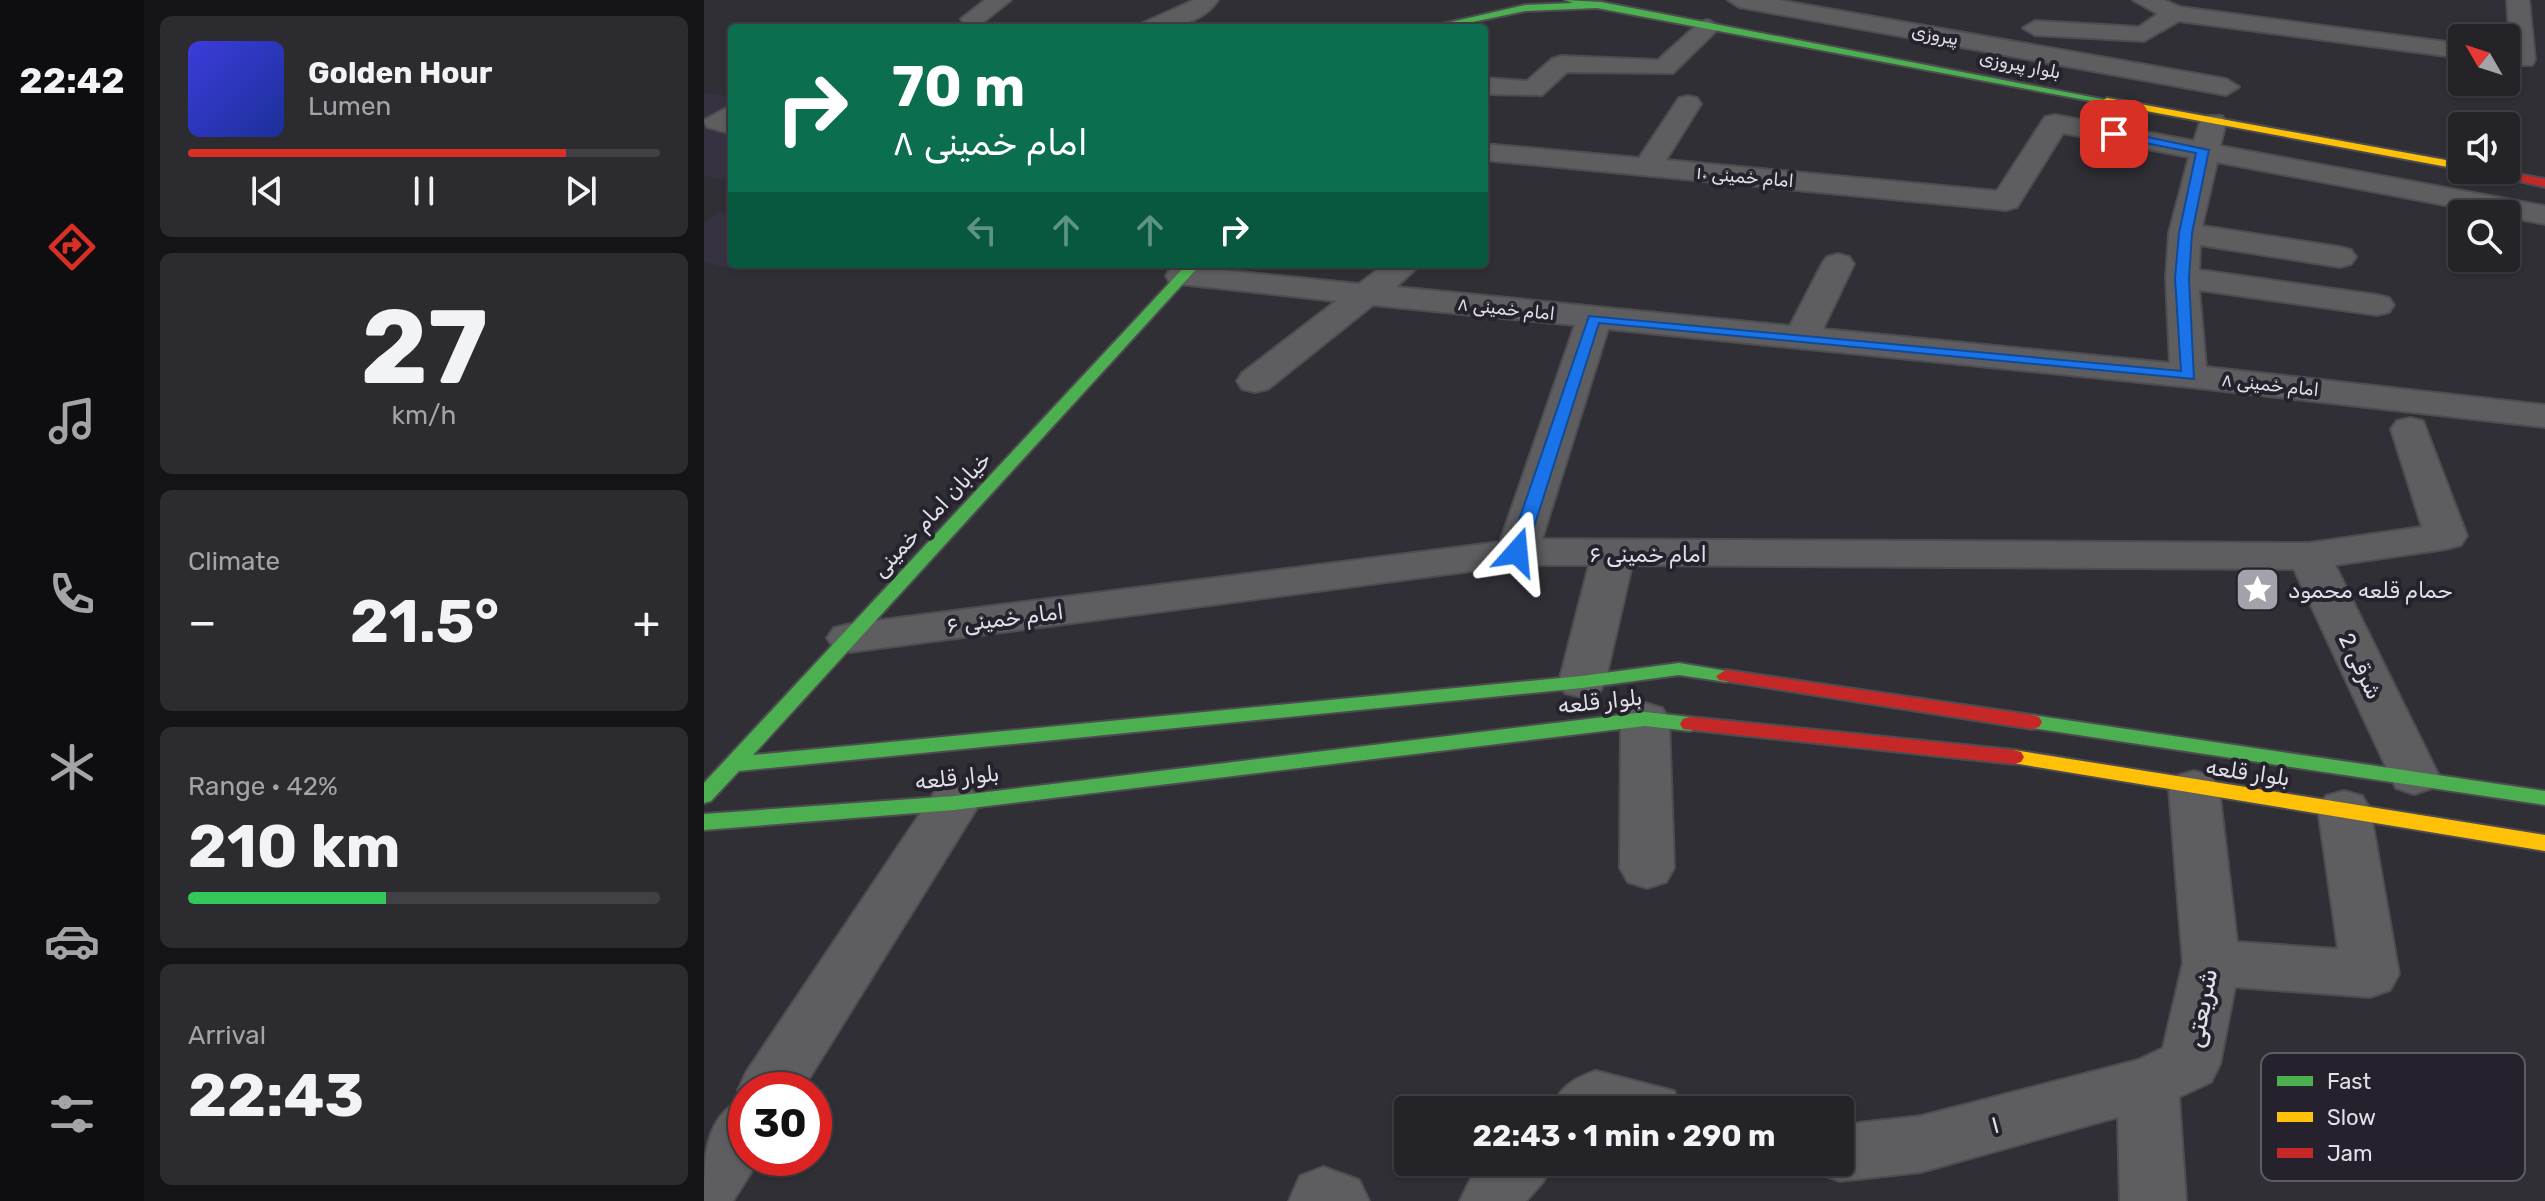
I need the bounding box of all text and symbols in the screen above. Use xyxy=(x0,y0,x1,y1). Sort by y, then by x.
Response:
street label: پیروزی xyxy=(1910,20,1960,51)
north arrow xyxy=(2448,24,2520,96)
map controls xyxy=(2448,24,2520,272)
street label: بلوار پیروزی xyxy=(1977,46,2062,85)
text: 70 m xyxy=(892,54,1025,120)
text: Golden Hour xyxy=(308,55,492,91)
icon: right xyxy=(760,56,864,160)
text: 22:42 xyxy=(19,59,125,102)
text: Lumen xyxy=(308,91,391,122)
pin xyxy=(2080,100,2148,168)
icon: arrive xyxy=(2092,112,2136,156)
button: sound xyxy=(2448,112,2520,184)
text: امام خمینی ۸ xyxy=(892,121,1088,164)
street label: امام خمینی ۱۰ xyxy=(1695,162,1795,192)
icon: previous xyxy=(245,169,289,213)
icon: pause xyxy=(402,169,446,213)
icon: next xyxy=(559,169,603,213)
button: search xyxy=(2448,200,2520,272)
icon: left xyxy=(960,208,1004,252)
icon: ahead xyxy=(1044,208,1088,252)
icon: ahead xyxy=(1128,208,1172,252)
icon: right xyxy=(1212,208,1256,252)
icon: directions xyxy=(44,219,100,275)
text: 27 xyxy=(360,286,488,409)
street label: امام خمینی ۸ xyxy=(1456,293,1556,325)
street label: امام خمینی ۸ xyxy=(2220,369,2320,401)
icon: music xyxy=(44,393,100,449)
text: km/h xyxy=(392,400,456,431)
street label: خیابان امام خمینی xyxy=(866,446,997,583)
position arrow xyxy=(1475,510,1559,594)
street label: امام خمینی ۶ xyxy=(1589,541,1707,569)
text: Climate xyxy=(188,546,280,577)
icon: phone xyxy=(44,566,100,622)
place icon: حمام قلعه محمود xyxy=(2233,566,2281,614)
place label: حمام قلعه محمود xyxy=(2288,577,2453,605)
text: 21.5° xyxy=(350,586,499,657)
text: − xyxy=(188,596,217,648)
text: + xyxy=(633,596,660,648)
street label: امام خمینی ۶ xyxy=(945,598,1065,640)
street label: 2 شرقی xyxy=(2333,629,2388,704)
street label: بلوار قلعه xyxy=(1557,684,1643,719)
icon: climate xyxy=(44,739,100,795)
street label: بلوار قلعه xyxy=(2204,753,2292,792)
street label: بلوار قلعه xyxy=(914,760,1000,795)
text: Range · 42% xyxy=(188,771,338,802)
text: 210 km xyxy=(188,811,400,882)
icon: car xyxy=(44,913,100,969)
street label: شریعتی xyxy=(2179,966,2224,1050)
text: Arrival xyxy=(188,1020,266,1051)
legend xyxy=(2261,1053,2525,1181)
text: 22:43 xyxy=(188,1060,364,1131)
text: Fast xyxy=(2327,1068,2372,1095)
speed limit sign: 30 xyxy=(728,1072,832,1176)
icon: filters xyxy=(44,1086,100,1142)
text: Slow xyxy=(2327,1104,2376,1131)
street label: ۱ xyxy=(1987,1108,2003,1140)
text: 22:43 · 1 min · 290 m xyxy=(1472,1118,1776,1154)
text: Jam xyxy=(2327,1140,2373,1167)

